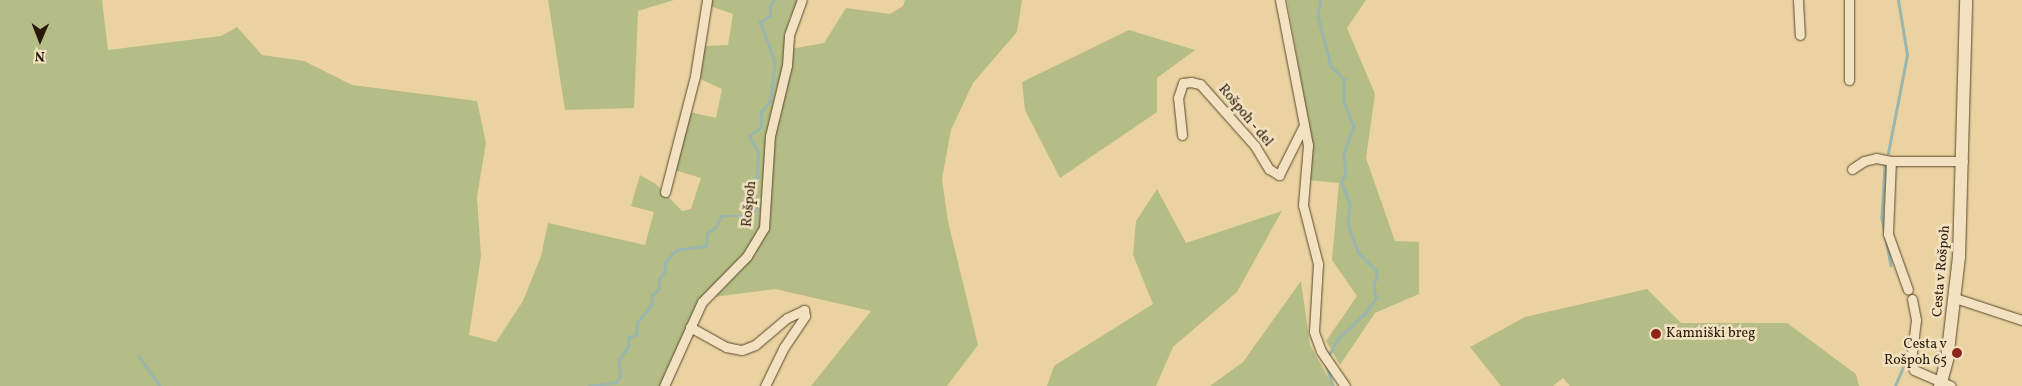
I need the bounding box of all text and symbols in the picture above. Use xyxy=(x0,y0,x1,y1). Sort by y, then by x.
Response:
north arrow xyxy=(15,15,65,65)
text: N xyxy=(34,46,45,65)
street label: Rošpoh - del xyxy=(1214,81,1276,151)
street label: Rošpoh xyxy=(739,180,761,228)
street label: Cesta v Rošpoh xyxy=(1930,224,1954,318)
place label: Kamniški breg xyxy=(1666,326,1755,342)
marker: Kamniški breg xyxy=(1650,328,1662,340)
place label: Cesta v Rošpoh 65 xyxy=(1884,337,1947,370)
marker: Cesta v Rošpoh 65 xyxy=(1951,347,1963,359)

